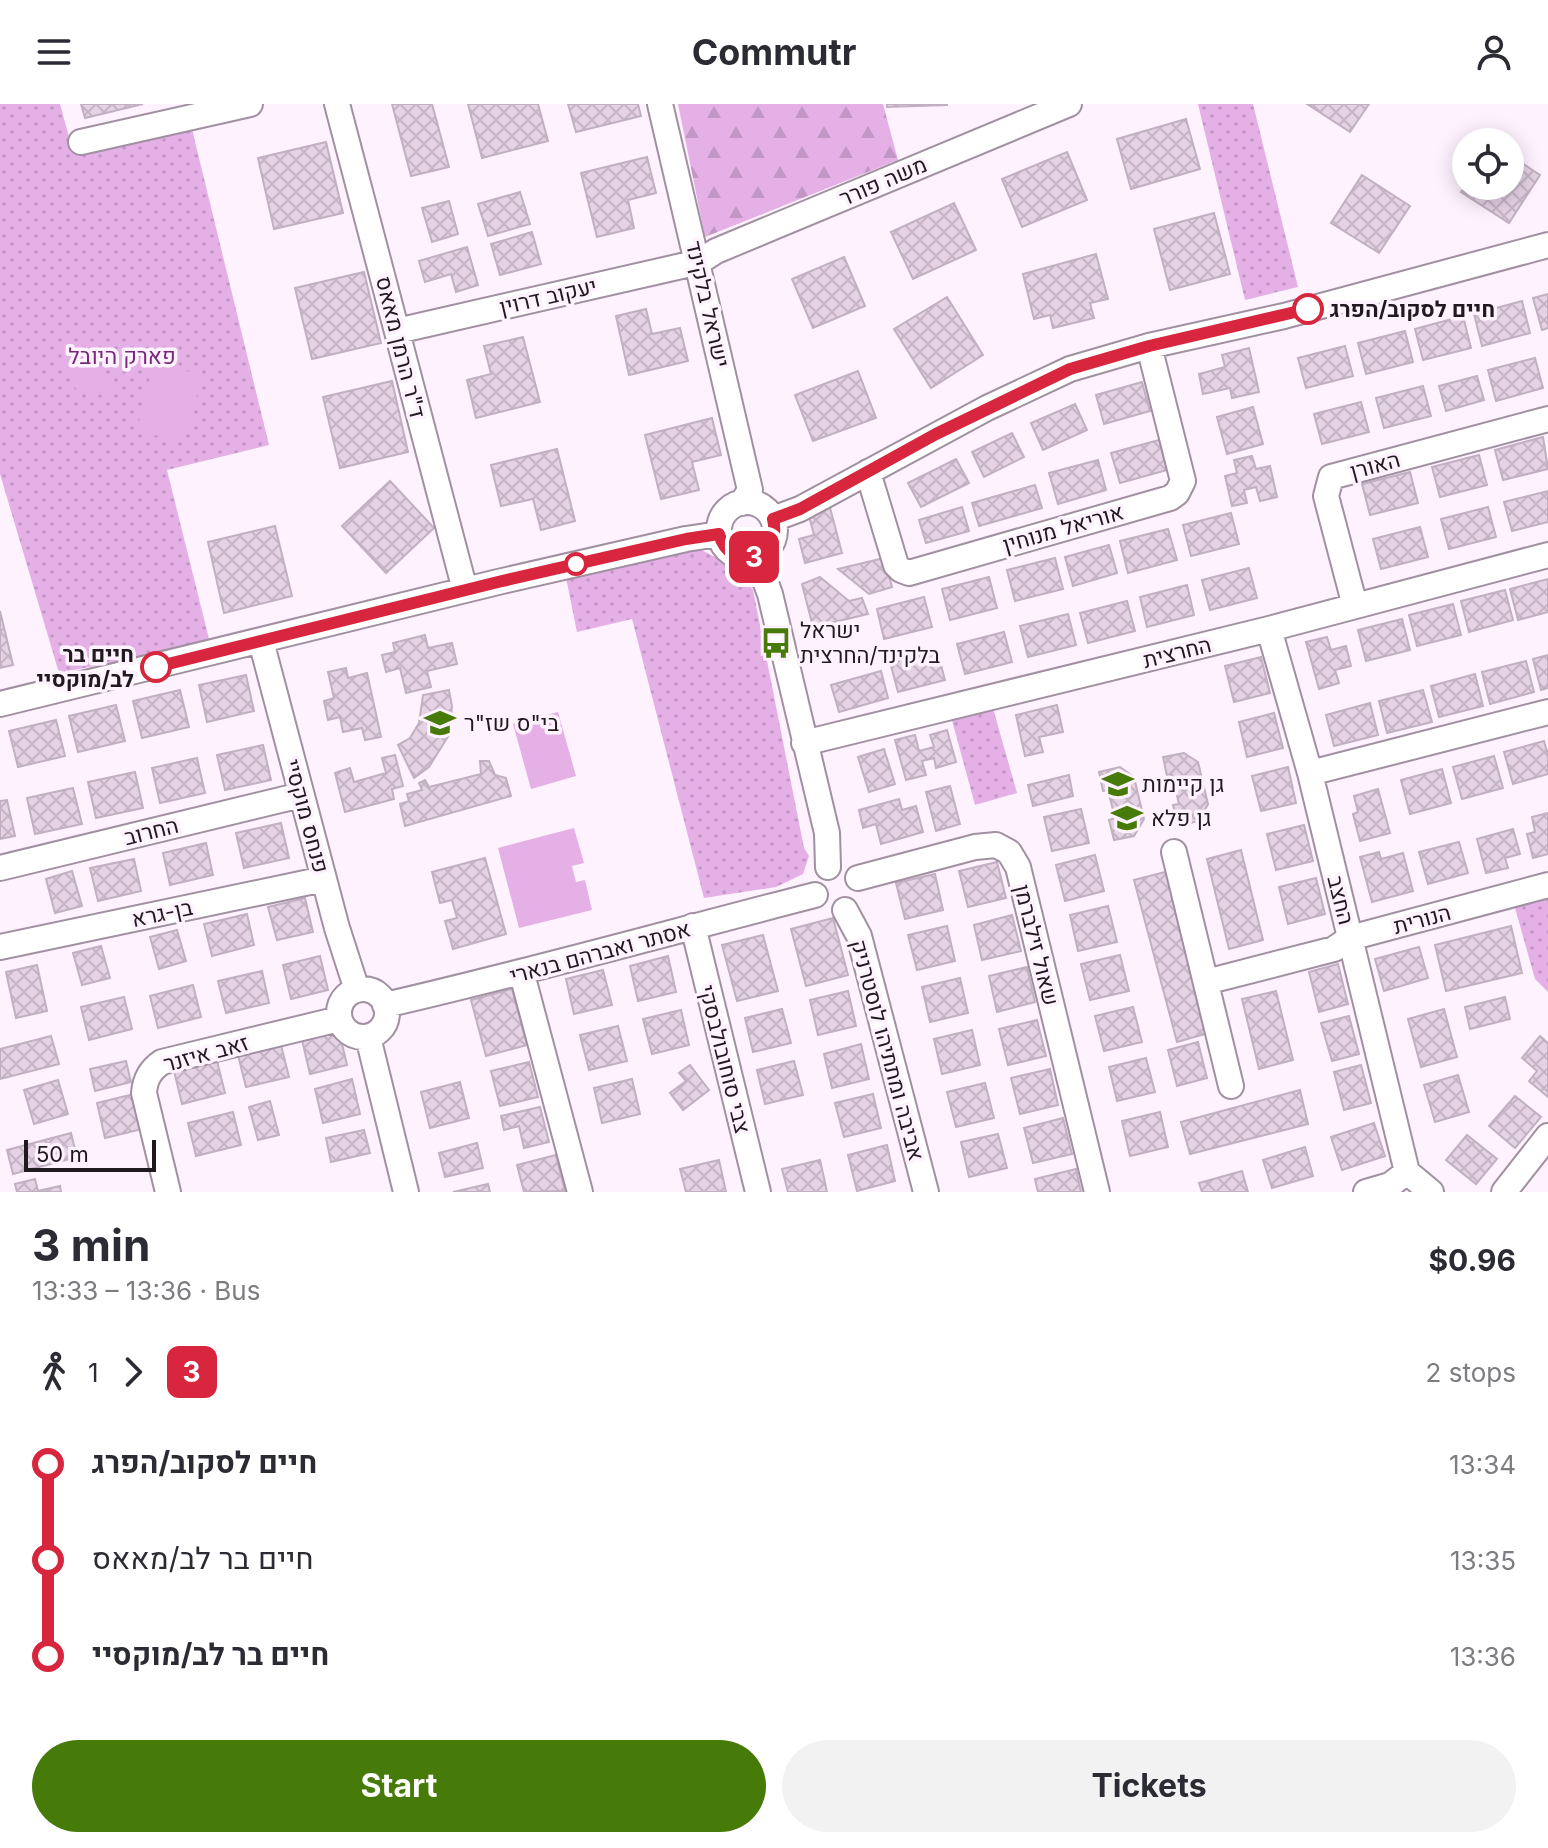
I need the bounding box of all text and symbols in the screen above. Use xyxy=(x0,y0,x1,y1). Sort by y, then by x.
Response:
icon: menu xyxy=(32,30,76,74)
text: Commutr xyxy=(692,30,856,74)
icon: person xyxy=(1472,30,1516,74)
map controls xyxy=(1452,128,1524,200)
button: locate xyxy=(1452,128,1524,200)
street label: משה פורר xyxy=(835,151,931,211)
street label: ישראל בלקינד xyxy=(681,238,735,370)
street label: יעקוב דרוין xyxy=(497,272,599,320)
street label: ד"ר הרמן מאאס xyxy=(371,273,431,421)
marker: חיים לסקוב/הפרג xyxy=(1293,294,1323,324)
place label: חיים לסקוב/הפרג xyxy=(1330,296,1495,322)
park label: פארק היובל xyxy=(68,343,176,369)
street label: האורן xyxy=(1347,446,1403,484)
street label: אוריאל מנוחין xyxy=(1000,498,1126,558)
line badge: 3 xyxy=(728,531,780,583)
text: 3 xyxy=(745,540,763,574)
unlabelled marker xyxy=(565,553,587,575)
place label: ישראל בלקינד/החרצית xyxy=(800,617,940,668)
bus stop icon: ישראל בלקינד/החרצית xyxy=(759,626,793,660)
street label: החרצית xyxy=(1140,631,1214,673)
place label: חיים בר לב/מוקסיי xyxy=(37,641,134,692)
marker: חיים בר לב/מוקסיי xyxy=(141,652,171,682)
school or university icon: בי"ס שז"ר xyxy=(423,706,457,740)
place label: בי"ס שז"ר xyxy=(464,710,559,736)
street label: פנחס מוקסיי xyxy=(279,756,335,876)
school or university icon: גן קיימות xyxy=(1101,767,1135,801)
place label: גן קיימות xyxy=(1142,771,1224,797)
school or university icon: גן פלא xyxy=(1110,801,1144,835)
place label: גן פלא xyxy=(1151,805,1211,831)
street label: החרוב xyxy=(121,812,181,850)
street label: החצב xyxy=(1322,873,1360,927)
street label: שאול זילברמן xyxy=(1009,882,1065,1008)
street label: בן-גרא xyxy=(129,894,195,932)
street label: הנורית xyxy=(1390,899,1454,939)
street label: אסתר ואברהם בנארי xyxy=(507,915,693,989)
street label: אביבה ומתתיהו לוסטרניק xyxy=(846,937,930,1163)
street label: צבי סוחובולבסקי xyxy=(694,982,756,1136)
street label: זאב איזנר xyxy=(161,1029,251,1077)
scale bar xyxy=(24,1136,156,1172)
text: 50 m xyxy=(36,1141,89,1167)
text: 3 min xyxy=(32,1218,150,1272)
text: $0.96 xyxy=(1428,1242,1516,1278)
text: 13:33 – 13:36 · Bus xyxy=(32,1275,260,1306)
icon: walk xyxy=(32,1350,76,1394)
icon: forward xyxy=(111,1350,155,1394)
text: 3 xyxy=(183,1355,201,1389)
text: 1 xyxy=(88,1357,99,1388)
text: 2 stops xyxy=(1426,1357,1516,1388)
text: חיים לסקוב/הפרג xyxy=(92,1444,317,1480)
text: 13:34 xyxy=(1449,1449,1516,1480)
text: חיים בר לב/מאאס xyxy=(92,1540,313,1576)
text: 13:35 xyxy=(1450,1545,1516,1576)
text: חיים בר לב/מוקסיי xyxy=(92,1636,329,1672)
text: 13:36 xyxy=(1450,1641,1516,1672)
button: Start xyxy=(32,1740,766,1832)
button: Tickets xyxy=(782,1740,1516,1832)

